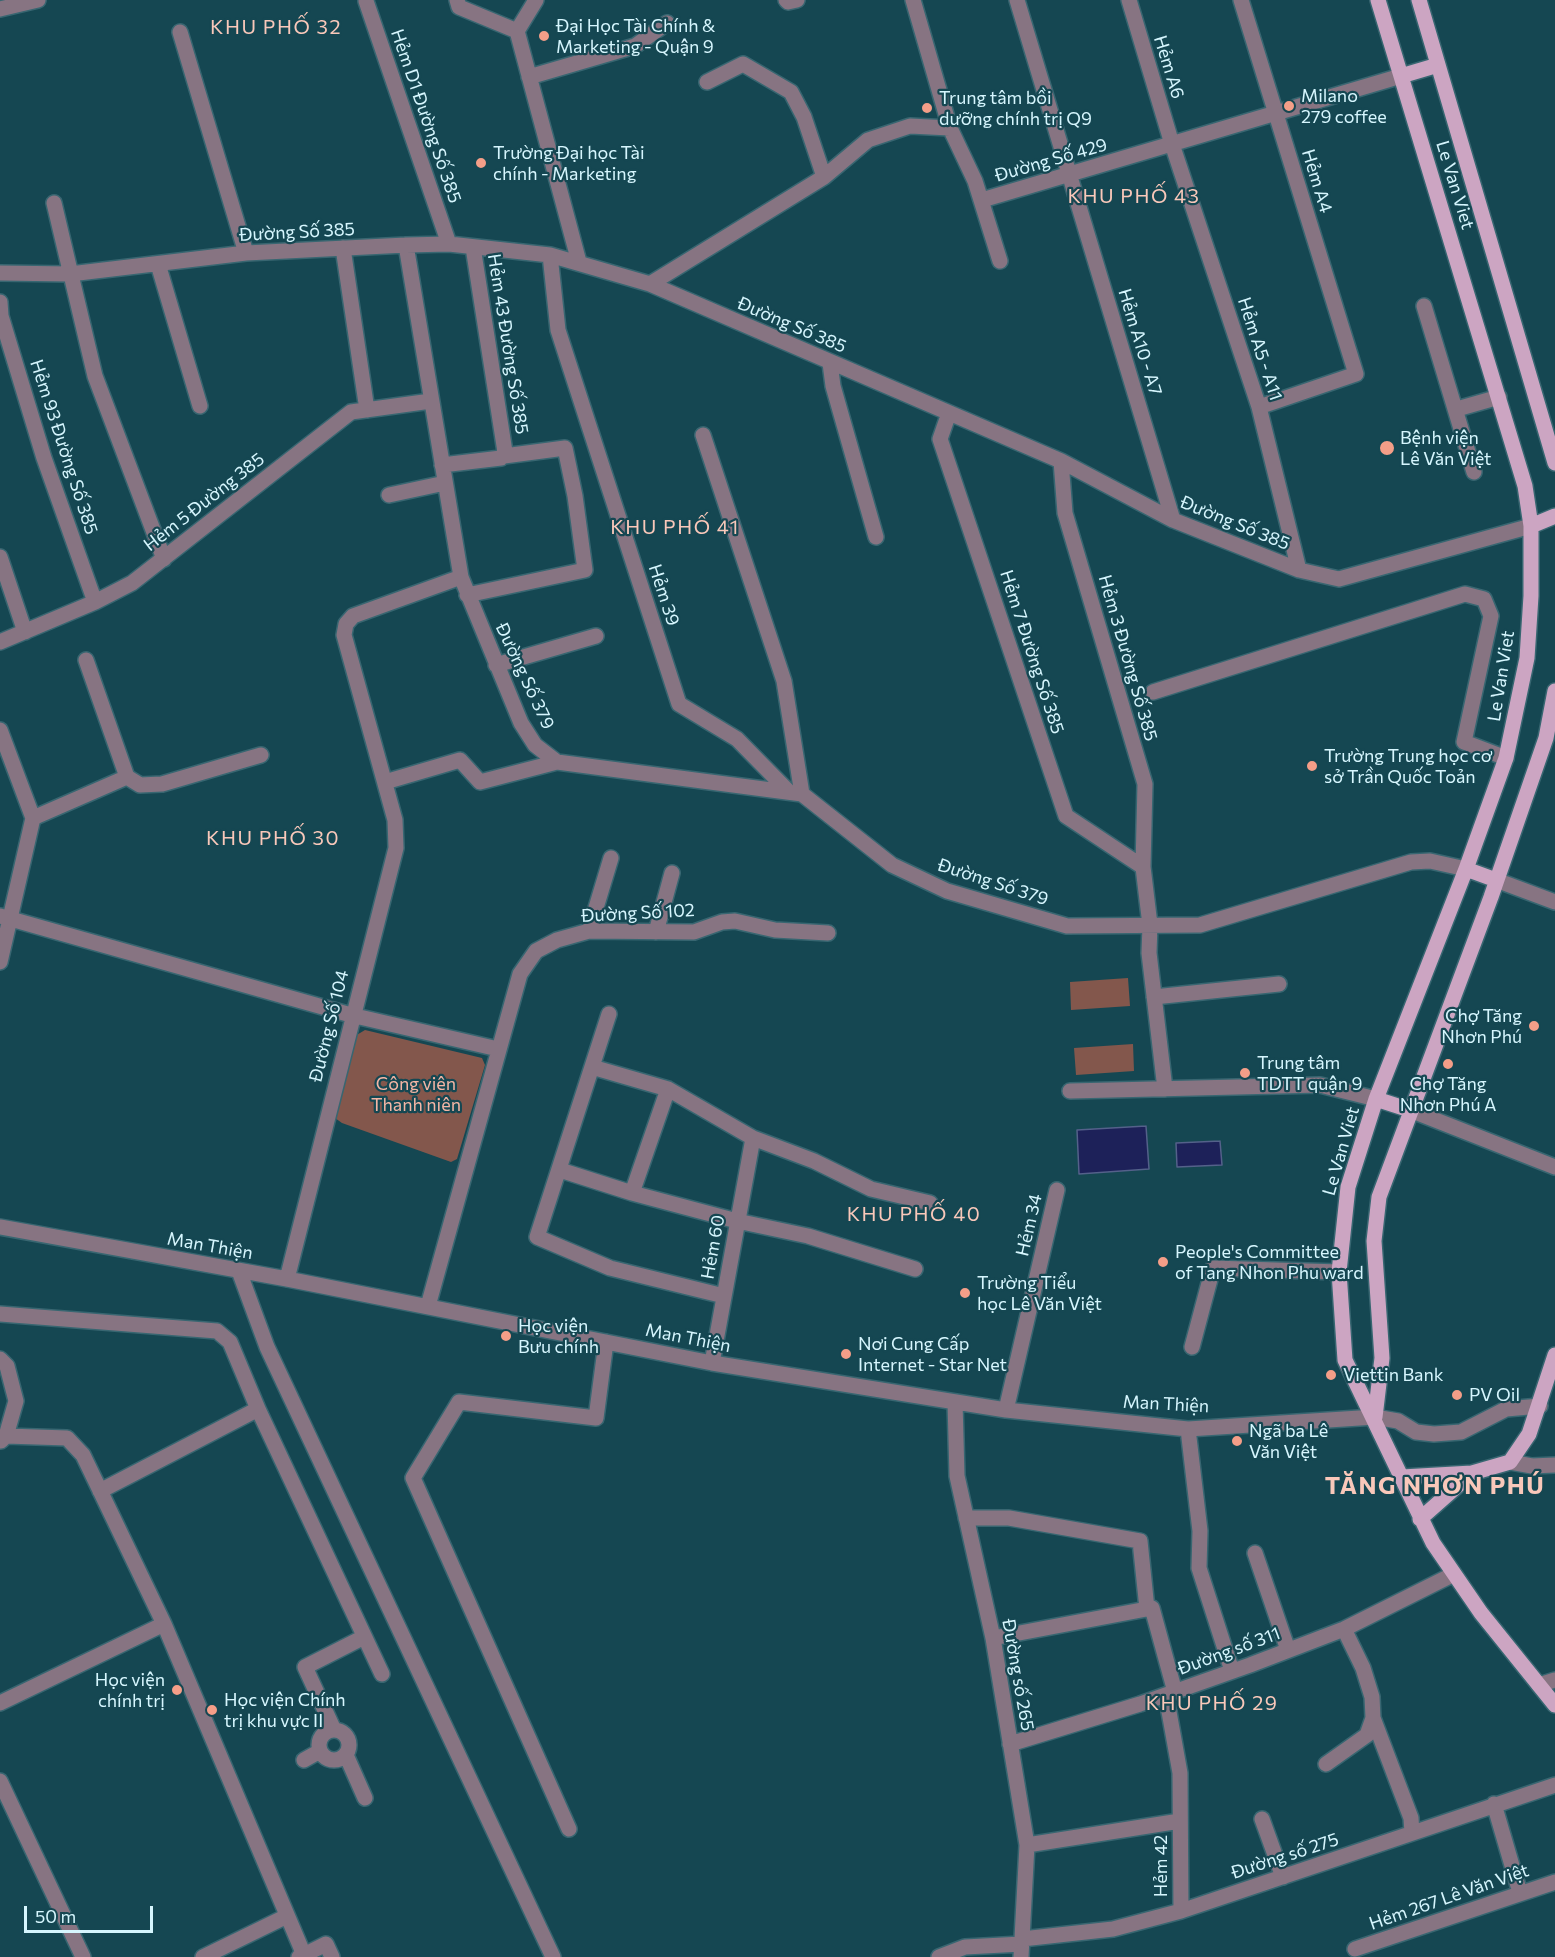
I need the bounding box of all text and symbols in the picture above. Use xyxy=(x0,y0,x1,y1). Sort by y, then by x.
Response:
district label: KHU PHỐ 32 xyxy=(210,15,342,39)
place label: Đại Học Tài Chính & Marketing - Quận 9 xyxy=(556,15,715,57)
street label: Hẻm D1 Đường Số 385 xyxy=(386,26,466,206)
marker: Đại Học Tài Chính & Marketing - Quận 9 xyxy=(537,29,551,43)
street label: Hẻm A6 xyxy=(1149,33,1189,101)
place label: Milano 279 coffee xyxy=(1301,85,1387,128)
place label: Trung tâm bồi dưỡng chính trị Q9 xyxy=(939,87,1092,130)
marker: Milano 279 coffee xyxy=(1282,99,1296,113)
marker: Trung tâm bồi dưỡng chính trị Q9 xyxy=(920,101,934,115)
street label: Đường Số 429 xyxy=(992,134,1110,186)
street label: Le Van Viet xyxy=(1431,138,1479,232)
place label: Trường Đại học Tài chính - Marketing xyxy=(493,142,645,184)
street label: Hẻm A4 xyxy=(1297,147,1337,215)
marker: Trường Đại học Tài chính - Marketing xyxy=(474,156,488,170)
district label: KHU PHỐ 43 xyxy=(1068,184,1200,208)
street label: Đường Số 385 xyxy=(239,218,355,246)
street label: Hẻm 43 Đường Số 385 xyxy=(483,252,533,436)
street label: Hẻm A10 - A7 xyxy=(1114,286,1166,398)
street label: Đường Số 385 xyxy=(734,292,850,358)
street label: Hẻm A5 - A11 xyxy=(1233,295,1287,403)
street label: Hẻm 93 Đường Số 385 xyxy=(26,357,102,537)
place label: Bệnh viện Lê Văn Việt xyxy=(1400,427,1491,470)
marker: Bệnh viện Lê Văn Việt xyxy=(1378,439,1396,457)
street label: Hẻm 5 Đường 385 xyxy=(139,448,269,556)
street label: Đường Số 385 xyxy=(1177,491,1293,555)
district label: KHU PHỐ 41 xyxy=(610,515,740,539)
street label: Hẻm 39 xyxy=(644,562,684,628)
street label: Hẻm 7 Đường Số 385 xyxy=(995,567,1069,737)
street label: Hẻm 3 Đường Số 385 xyxy=(1094,572,1162,744)
street label: Đường Số 379 xyxy=(491,619,559,733)
street label: Le Van Viet xyxy=(1483,629,1519,723)
place label: Trường Trung học cơ sở Trần Quốc Toản xyxy=(1324,745,1492,788)
marker: Trường Trung học cơ sở Trần Quốc Toản xyxy=(1305,759,1319,773)
district label: KHU PHỐ 30 xyxy=(206,826,340,850)
street label: Đường Số 379 xyxy=(935,854,1051,910)
street label: Đường Số 102 xyxy=(581,899,695,927)
street label: Đường Số 104 xyxy=(305,968,353,1084)
place label: Chợ Tăng Nhơn Phú xyxy=(1441,1005,1522,1048)
marker: Chợ Tăng Nhơn Phú xyxy=(1527,1019,1541,1033)
place label: Trung tâm TDTT quận 9 xyxy=(1257,1052,1362,1094)
marker: Chợ Tăng Nhơn Phú A xyxy=(1441,1057,1455,1071)
marker: Trung tâm TDTT quận 9 xyxy=(1238,1066,1252,1080)
park label: Công viên Thanh niên xyxy=(371,1073,461,1116)
place label: Chợ Tăng Nhơn Phú A xyxy=(1400,1073,1496,1116)
street label: Le Van Viet xyxy=(1318,1104,1364,1198)
street label: Hẻm 34 xyxy=(1011,1192,1047,1258)
district label: KHU PHỐ 40 xyxy=(847,1202,981,1226)
street label: Hẻm 60 xyxy=(697,1213,729,1281)
street label: Man Thiện xyxy=(166,1228,254,1264)
place label: People's Committee of Tang Nhon Phu ward xyxy=(1175,1241,1364,1284)
marker: People's Committee of Tang Nhon Phu ward xyxy=(1156,1255,1170,1269)
place label: Trường Tiểu học Lê Văn Việt xyxy=(977,1272,1102,1314)
marker: Trường Tiểu học Lê Văn Việt xyxy=(958,1286,972,1300)
place label: Học viện Bưu chính xyxy=(518,1315,599,1358)
street label: Man Thiện xyxy=(643,1319,733,1357)
marker: Học viện Bưu chính xyxy=(499,1329,513,1343)
place label: Nơi Cung Cấp Internet - Star Net xyxy=(858,1333,1007,1376)
marker: Nơi Cung Cấp Internet - Star Net xyxy=(839,1347,853,1361)
place label: Viettin Bank xyxy=(1343,1364,1444,1386)
marker: Viettin Bank xyxy=(1324,1368,1338,1382)
place label: PV Oil xyxy=(1469,1384,1520,1406)
marker: PV Oil xyxy=(1450,1388,1464,1402)
street label: Man Thiện xyxy=(1122,1391,1210,1417)
place label: Ngã ba Lê Văn Việt xyxy=(1249,1420,1328,1462)
marker: Ngã ba Lê Văn Việt xyxy=(1230,1434,1244,1448)
district label: TĂNG NHƠN PHÚ xyxy=(1325,1472,1545,1500)
street label: Đường số 265 xyxy=(998,1617,1038,1733)
street label: Đường số 311 xyxy=(1175,1622,1283,1680)
place label: Học viện chính trị xyxy=(95,1669,165,1712)
marker: Học viện chính trị xyxy=(170,1683,184,1697)
place label: Học viện Chính trị khu vực II xyxy=(224,1689,346,1732)
district label: KHU PHỐ 29 xyxy=(1146,1691,1278,1715)
marker: Học viện Chính trị khu vực II xyxy=(205,1703,219,1717)
street label: Đường số 275 xyxy=(1229,1828,1341,1884)
street label: Hẻm 42 xyxy=(1150,1835,1172,1897)
street label: Hẻm 267 Lê Văn Việt xyxy=(1366,1860,1532,1934)
scale bar xyxy=(27,1894,156,1932)
text: 50 m xyxy=(35,1905,76,1927)

